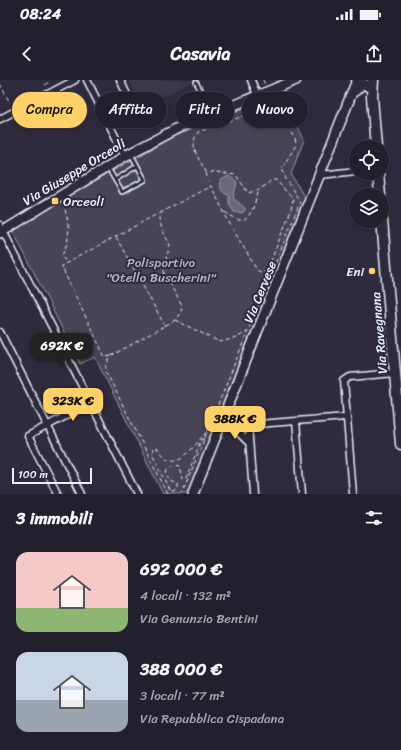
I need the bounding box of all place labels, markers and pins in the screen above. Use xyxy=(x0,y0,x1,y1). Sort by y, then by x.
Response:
place label: Orceoli xyxy=(63,193,104,209)
marker: Orceoli xyxy=(50,196,60,206)
place label: Eni xyxy=(346,260,364,283)
marker: Eni xyxy=(367,266,377,276)
pin: 692K € xyxy=(29,333,95,367)
pin: 323K € xyxy=(40,388,106,422)
pin: 388K € xyxy=(202,406,268,440)

